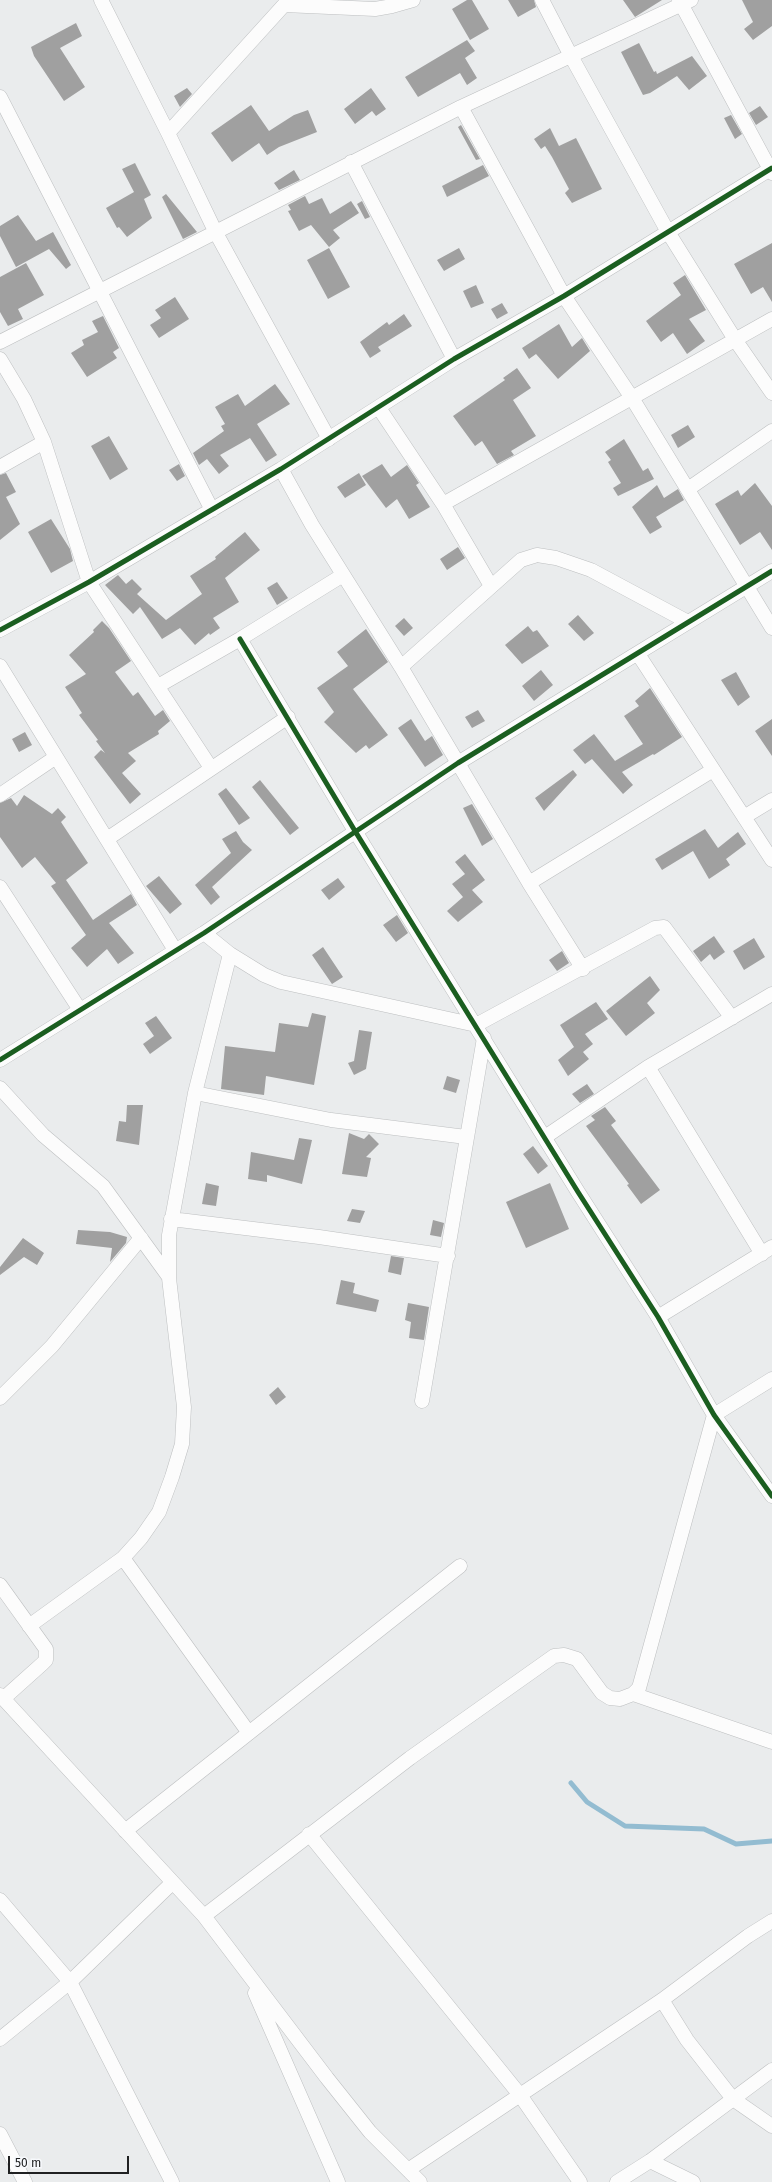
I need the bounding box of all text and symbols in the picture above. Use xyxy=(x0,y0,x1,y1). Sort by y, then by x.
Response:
scale bar xyxy=(10,2148,131,2174)
text: 50 m xyxy=(15,2156,41,2170)

